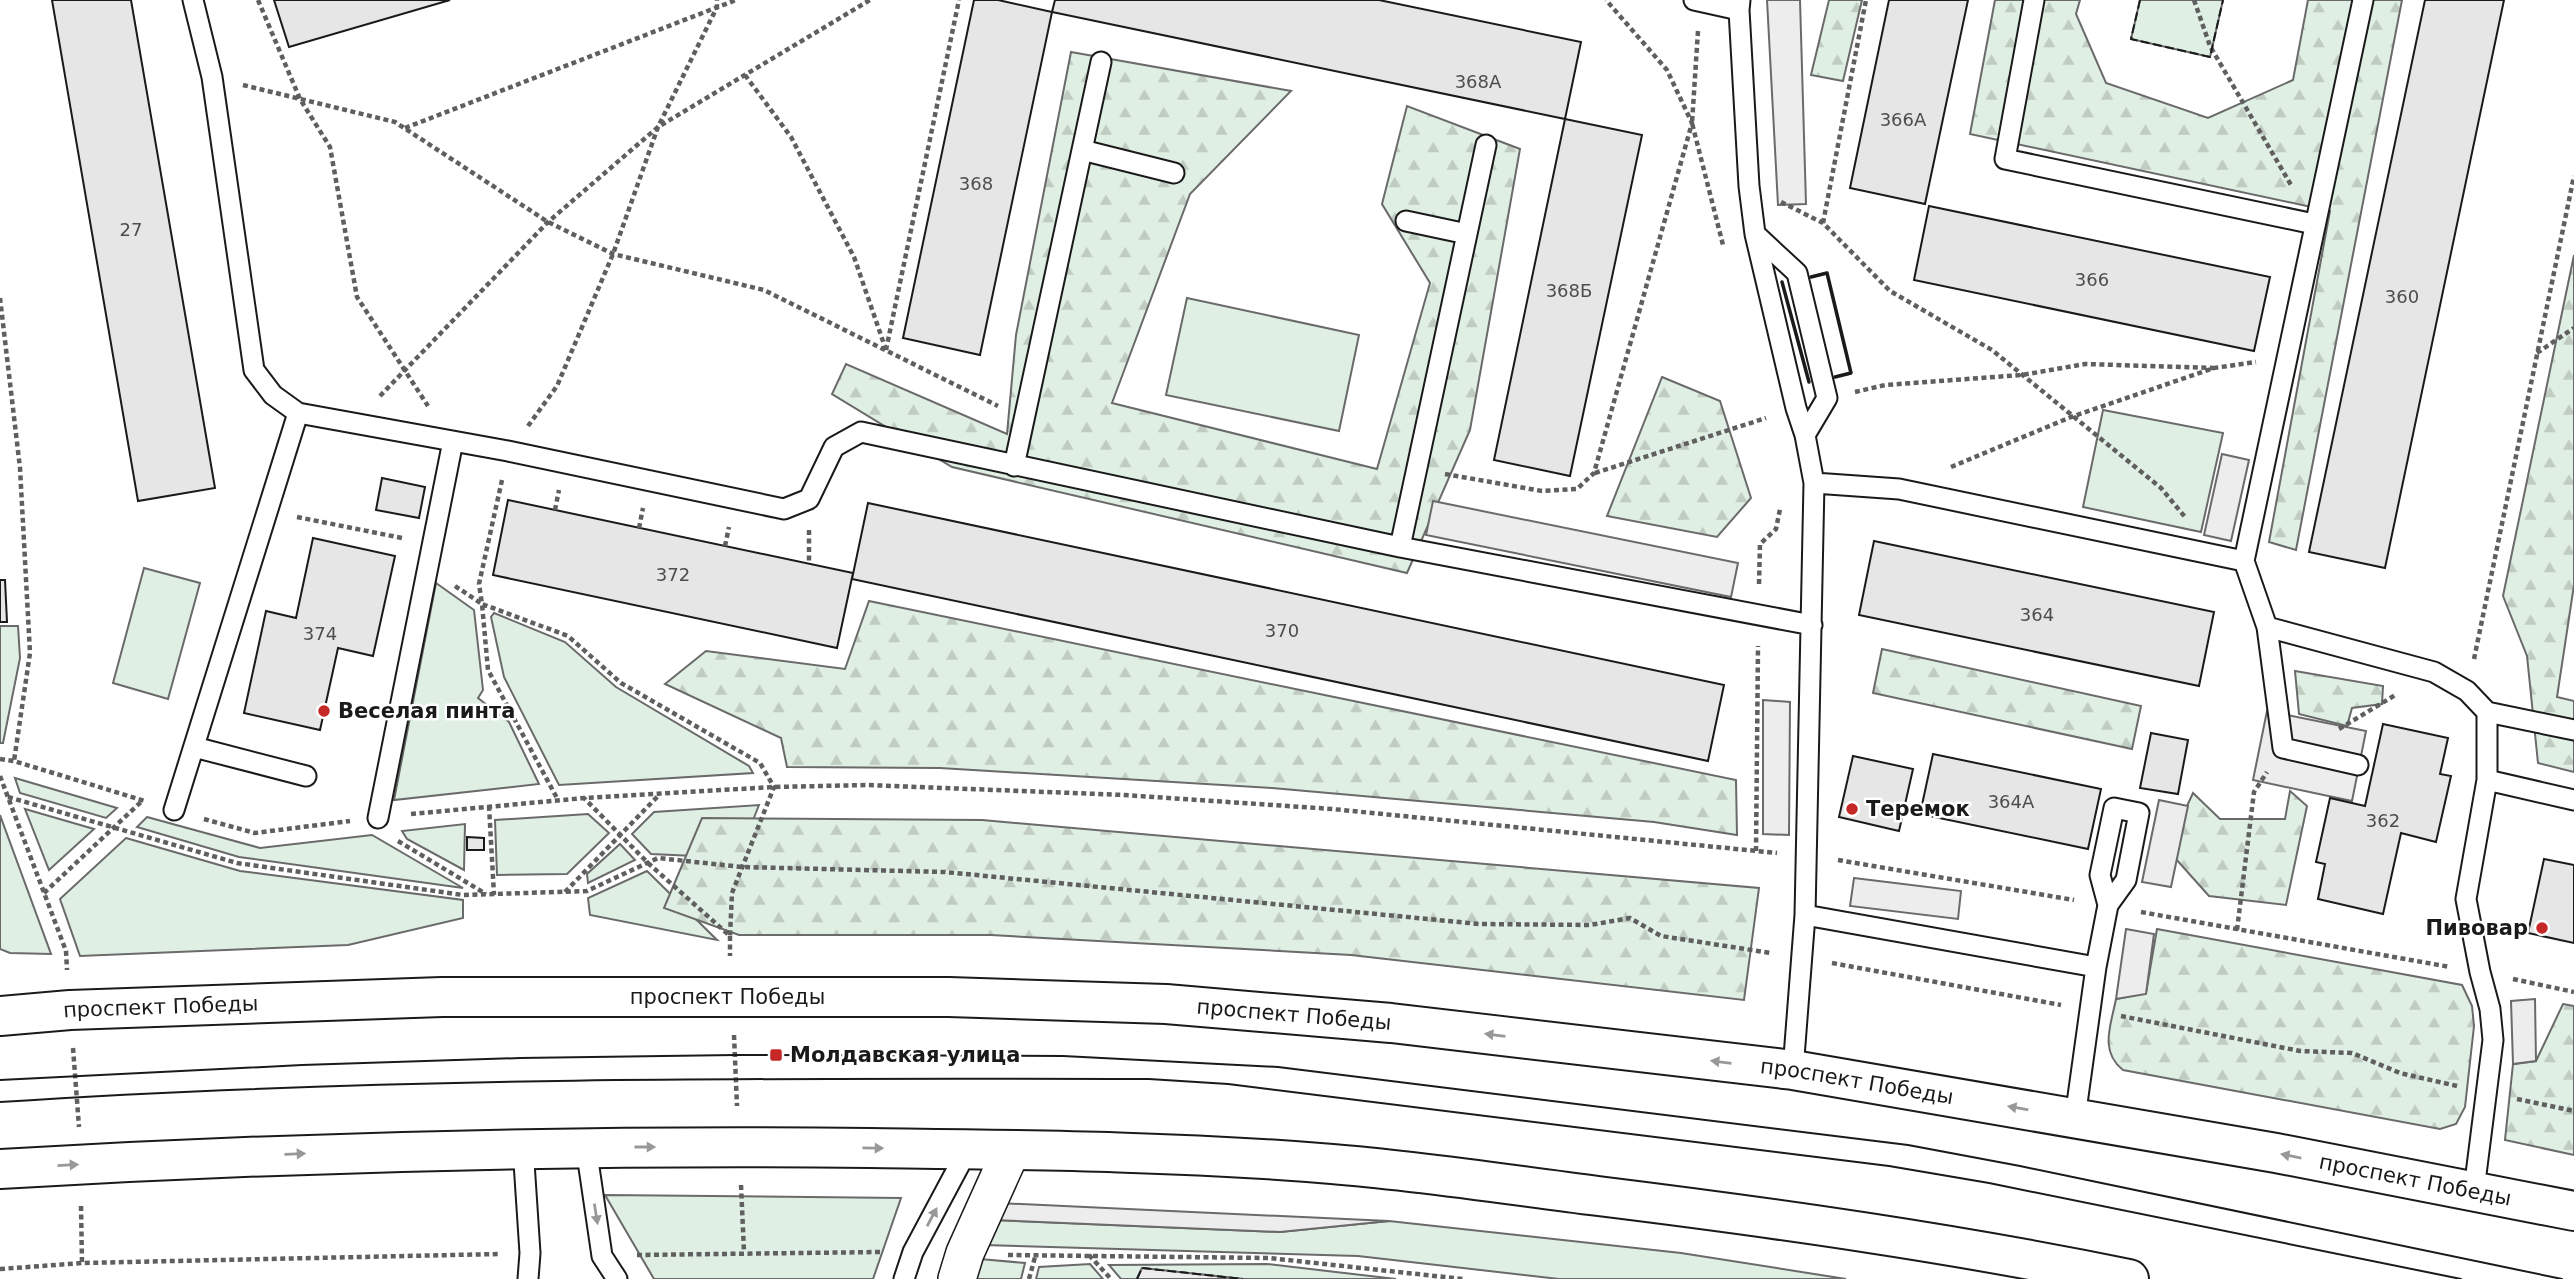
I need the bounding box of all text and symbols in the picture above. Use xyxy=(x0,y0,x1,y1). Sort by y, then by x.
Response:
house number: 368А xyxy=(1455,71,1502,92)
house number: 366А xyxy=(1880,109,1927,130)
house number: 368 xyxy=(959,173,993,194)
house number: 27 xyxy=(120,219,142,240)
house number: 366 xyxy=(2075,269,2109,290)
house number: 368Б xyxy=(1546,280,1592,301)
house number: 360 xyxy=(2385,286,2419,307)
house number: 372 xyxy=(656,564,690,585)
house number: 364 xyxy=(2020,604,2054,625)
house number: 370 xyxy=(1265,620,1299,641)
house number: 374 xyxy=(303,623,337,644)
place label: Веселая пинта xyxy=(338,699,515,723)
marker: Веселая пинта xyxy=(316,703,332,719)
house number: 364А xyxy=(1988,791,2035,812)
place label: Теремок xyxy=(1866,797,1970,821)
marker: Теремок xyxy=(1844,801,1860,817)
house number: 362 xyxy=(2366,810,2400,831)
place label: Пивовар xyxy=(2426,916,2528,940)
marker: Пивовар xyxy=(2534,920,2550,936)
street label: проспект Победы xyxy=(630,985,825,1009)
street label: проспект Победы xyxy=(62,991,259,1023)
street label: проспект Победы xyxy=(1196,995,1392,1035)
one-way arrow xyxy=(1484,1030,1506,1041)
place label: Молдавская улица xyxy=(790,1043,1020,1067)
marker: Молдавская улица xyxy=(768,1047,784,1063)
street label: проспект Победы xyxy=(1759,1054,1955,1109)
one-way arrow xyxy=(1710,1056,1732,1067)
one-way arrow xyxy=(2007,1102,2029,1113)
one-way arrow xyxy=(635,1141,657,1153)
one-way arrow xyxy=(862,1142,884,1154)
one-way arrow xyxy=(285,1148,307,1159)
one-way arrow xyxy=(2280,1150,2302,1161)
street label: проспект Победы xyxy=(2317,1150,2513,1211)
one-way arrow xyxy=(57,1159,79,1170)
one-way arrow xyxy=(591,1203,602,1225)
one-way arrow xyxy=(926,1207,937,1227)

